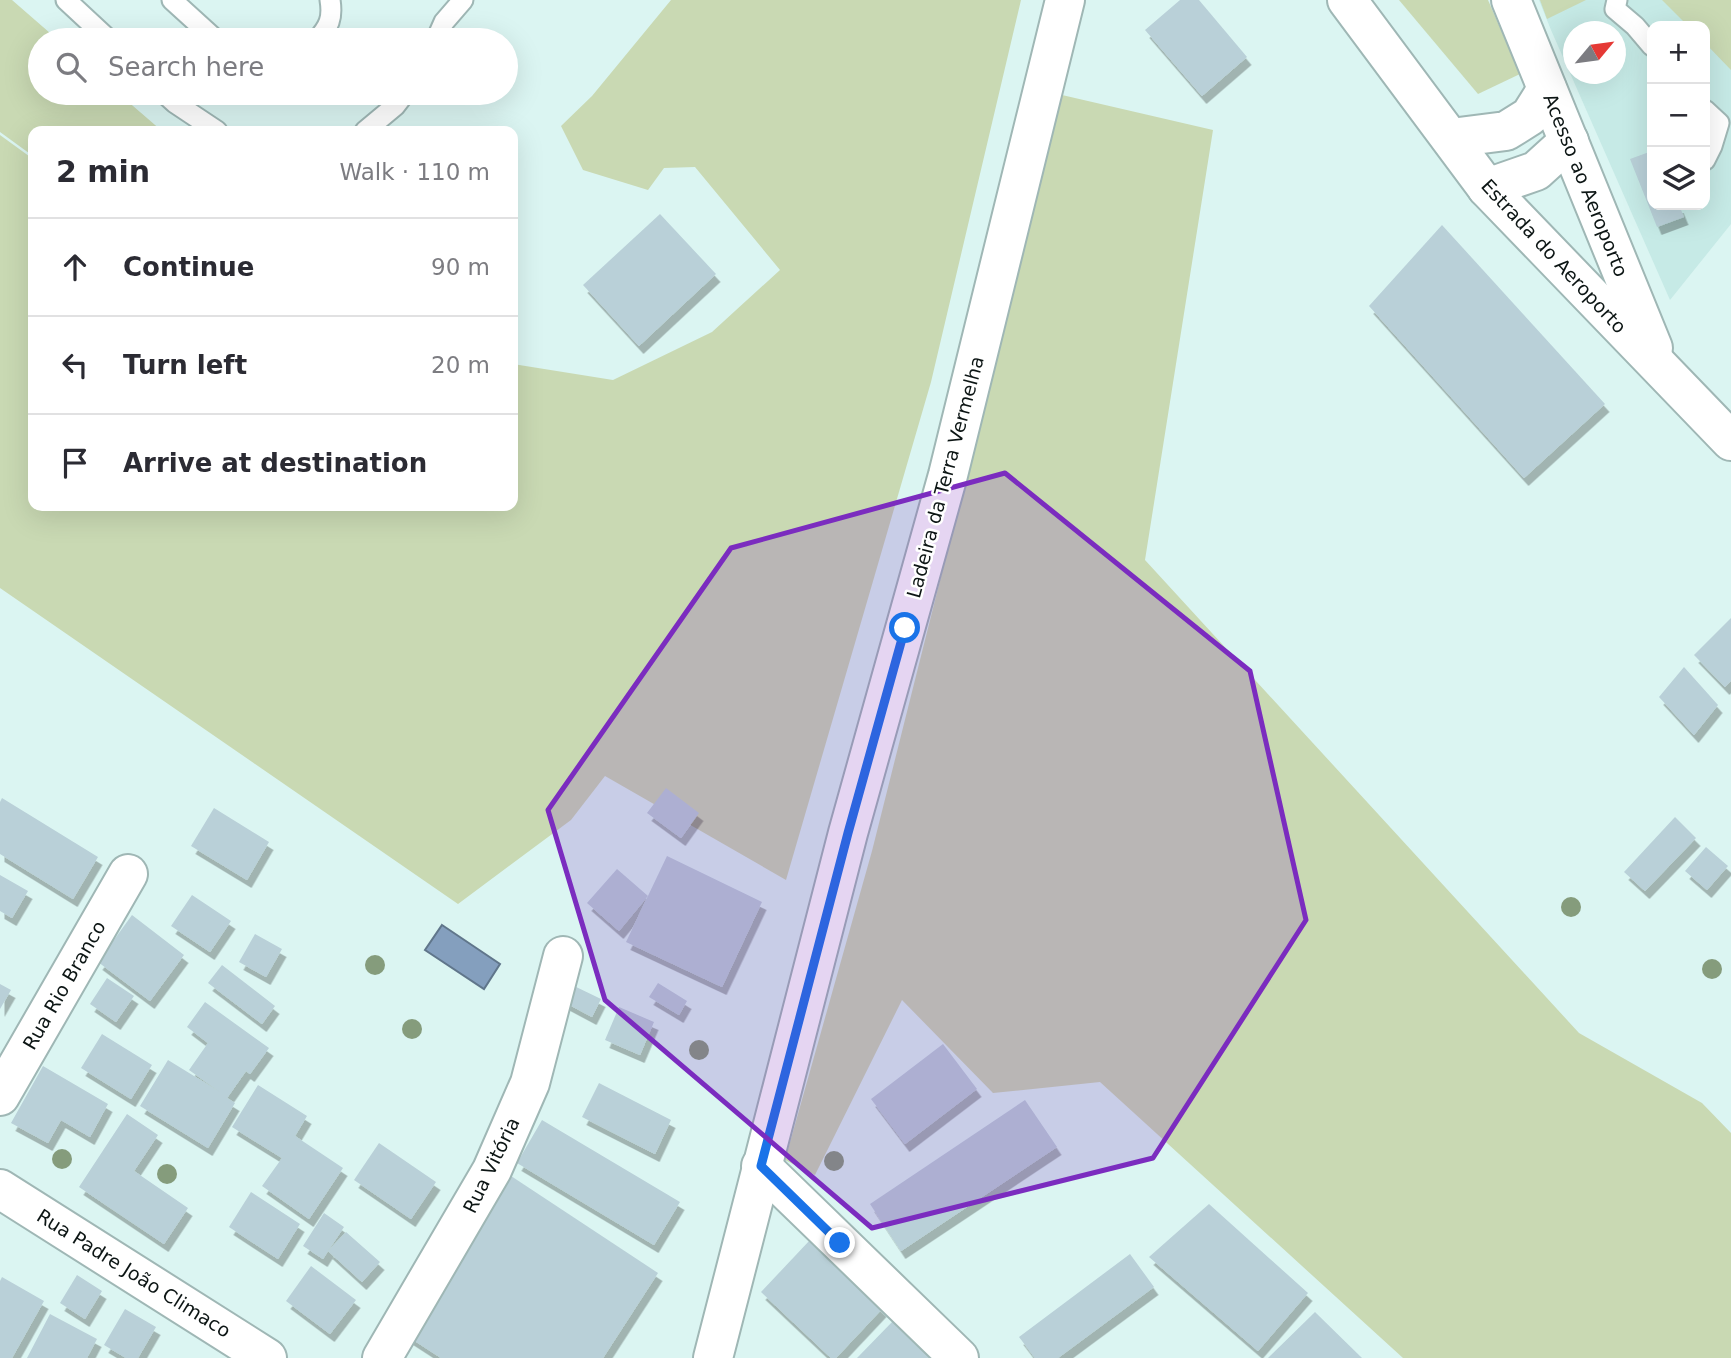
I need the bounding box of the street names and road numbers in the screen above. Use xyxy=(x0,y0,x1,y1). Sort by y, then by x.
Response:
street label: Acesso ao Aeroporto xyxy=(1539,90,1633,280)
street label: Estrada do Aeroporto xyxy=(1477,175,1631,337)
street label: Ladeira da Terra Vermelha xyxy=(902,354,988,600)
street label: Rua Rio Branco xyxy=(18,917,110,1053)
street label: Rua Vitória xyxy=(458,1114,524,1216)
street label: Rua Padre João Climaco xyxy=(33,1204,235,1342)

